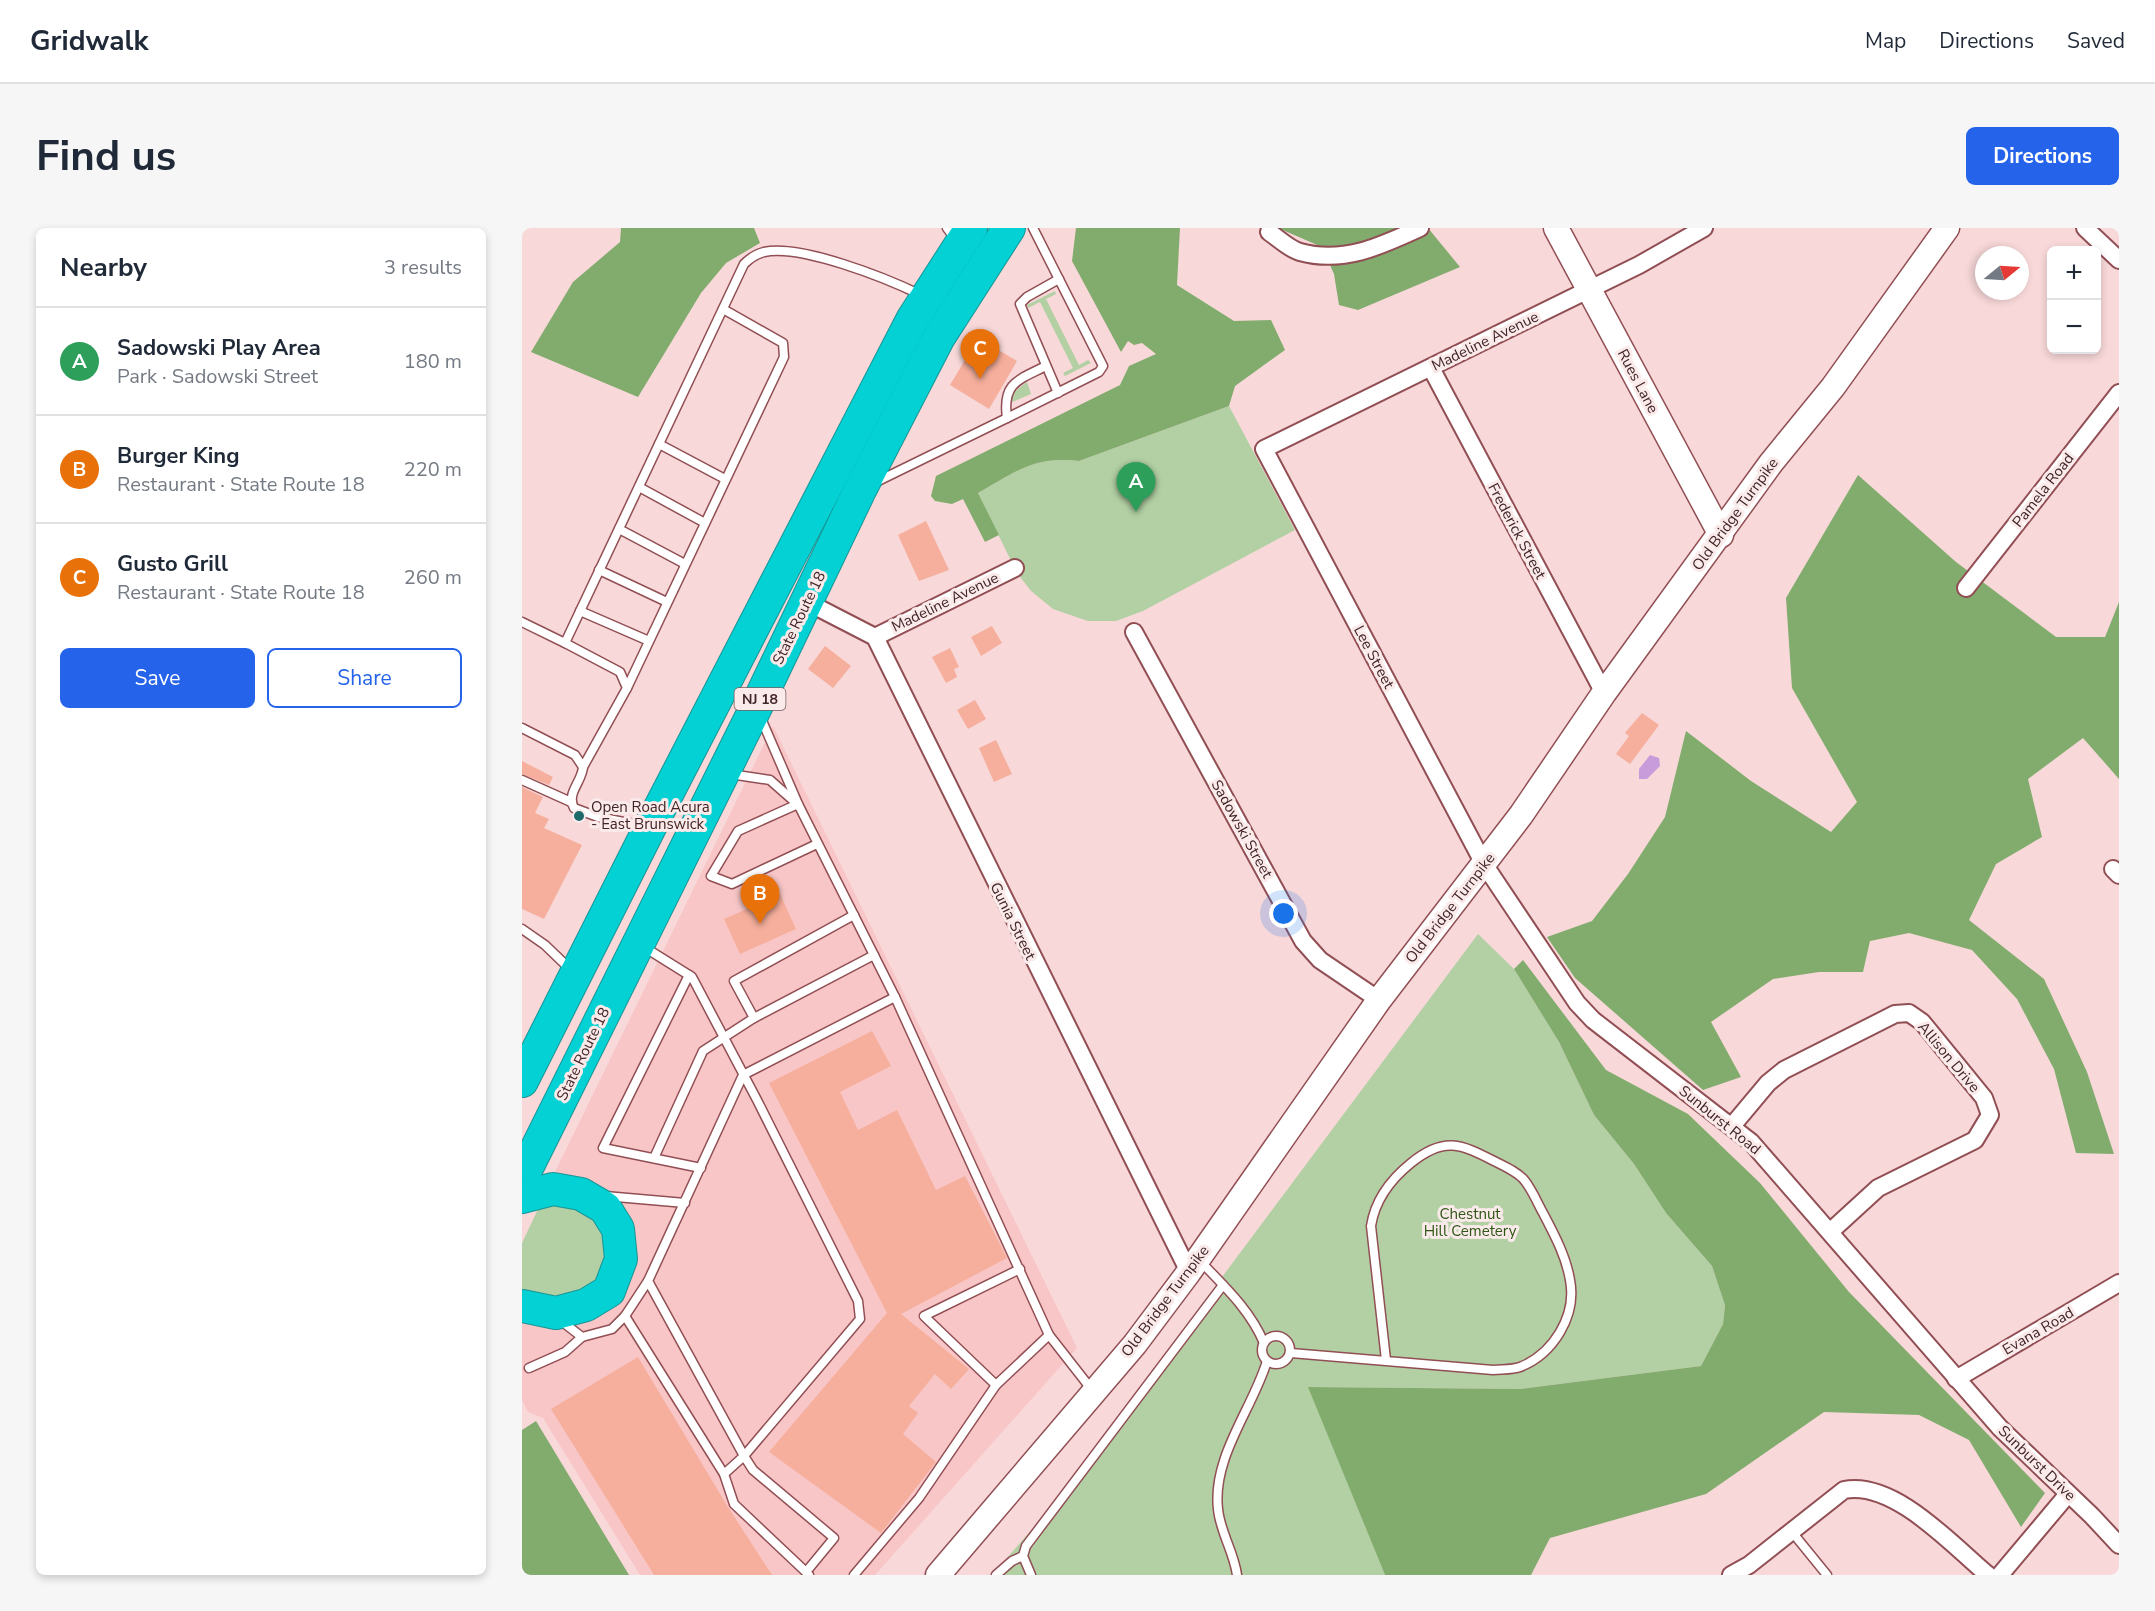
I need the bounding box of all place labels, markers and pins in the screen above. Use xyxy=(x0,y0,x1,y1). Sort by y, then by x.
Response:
pin: C xyxy=(960,330,1000,379)
pin: A xyxy=(1116,462,1156,512)
place label: Open Road Acura - East Brunswick xyxy=(591,797,710,834)
marker: Open Road Acura - East Brunswick xyxy=(572,809,586,823)
pin: B xyxy=(740,874,780,924)

